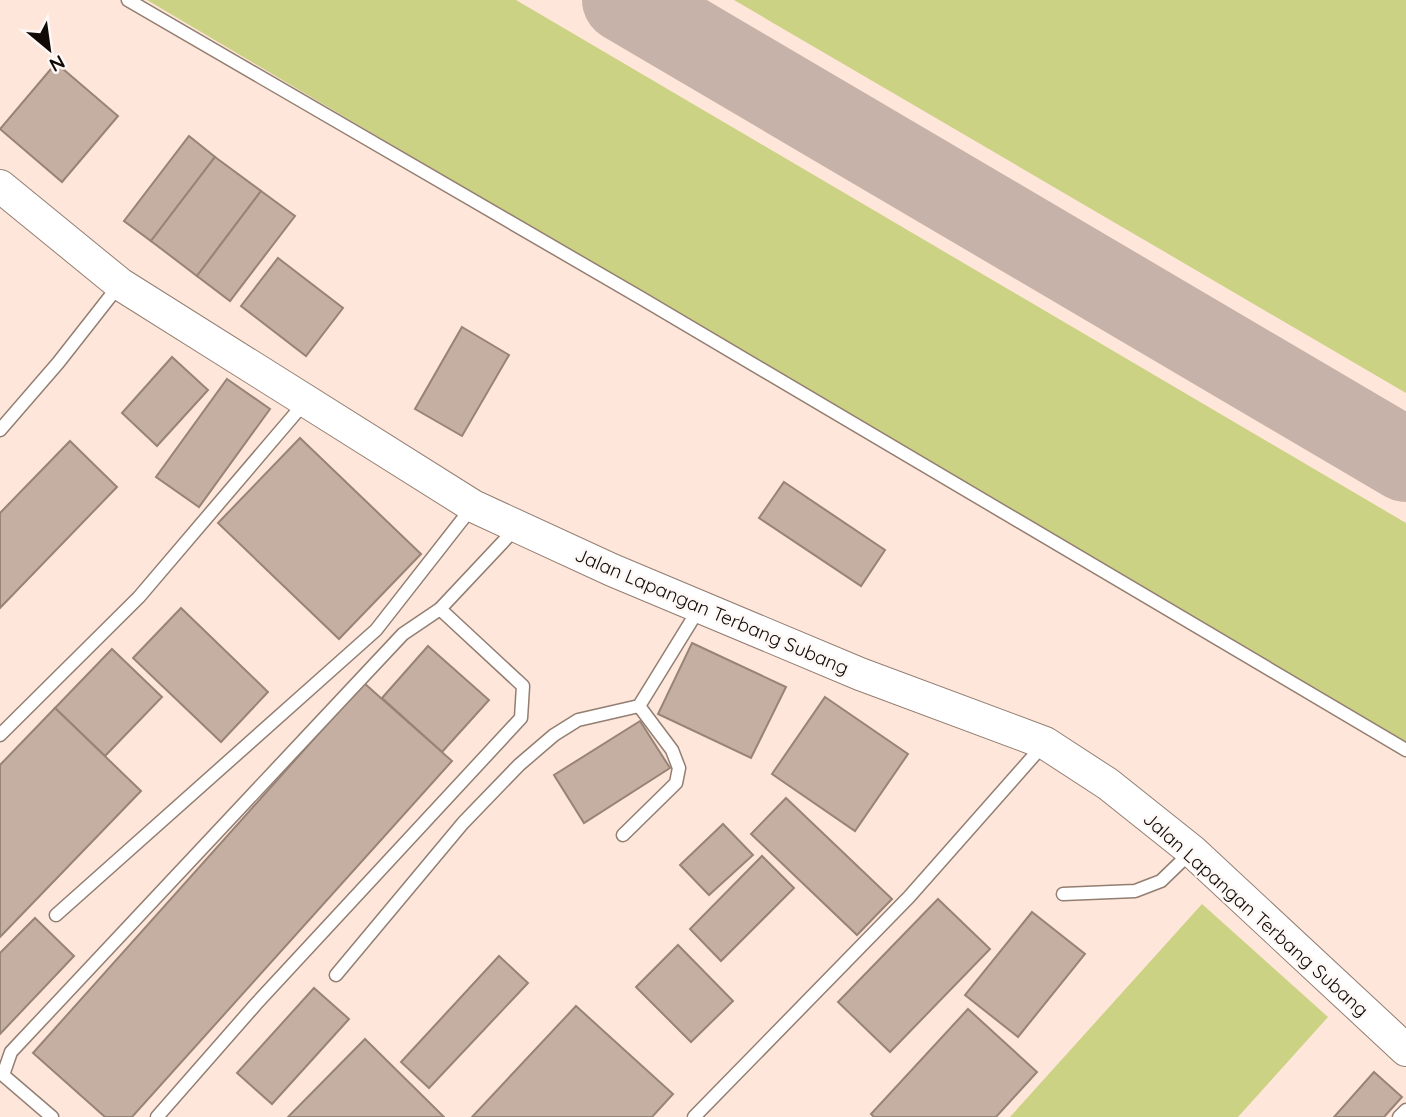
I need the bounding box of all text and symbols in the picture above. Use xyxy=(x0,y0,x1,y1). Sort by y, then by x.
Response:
north arrow xyxy=(14,14,84,84)
text: N xyxy=(45,50,69,78)
street label: Jalan Lapangan Terbang Subang xyxy=(571,542,853,680)
street label: Jalan Lapangan Terbang Subang xyxy=(1138,806,1374,1022)

